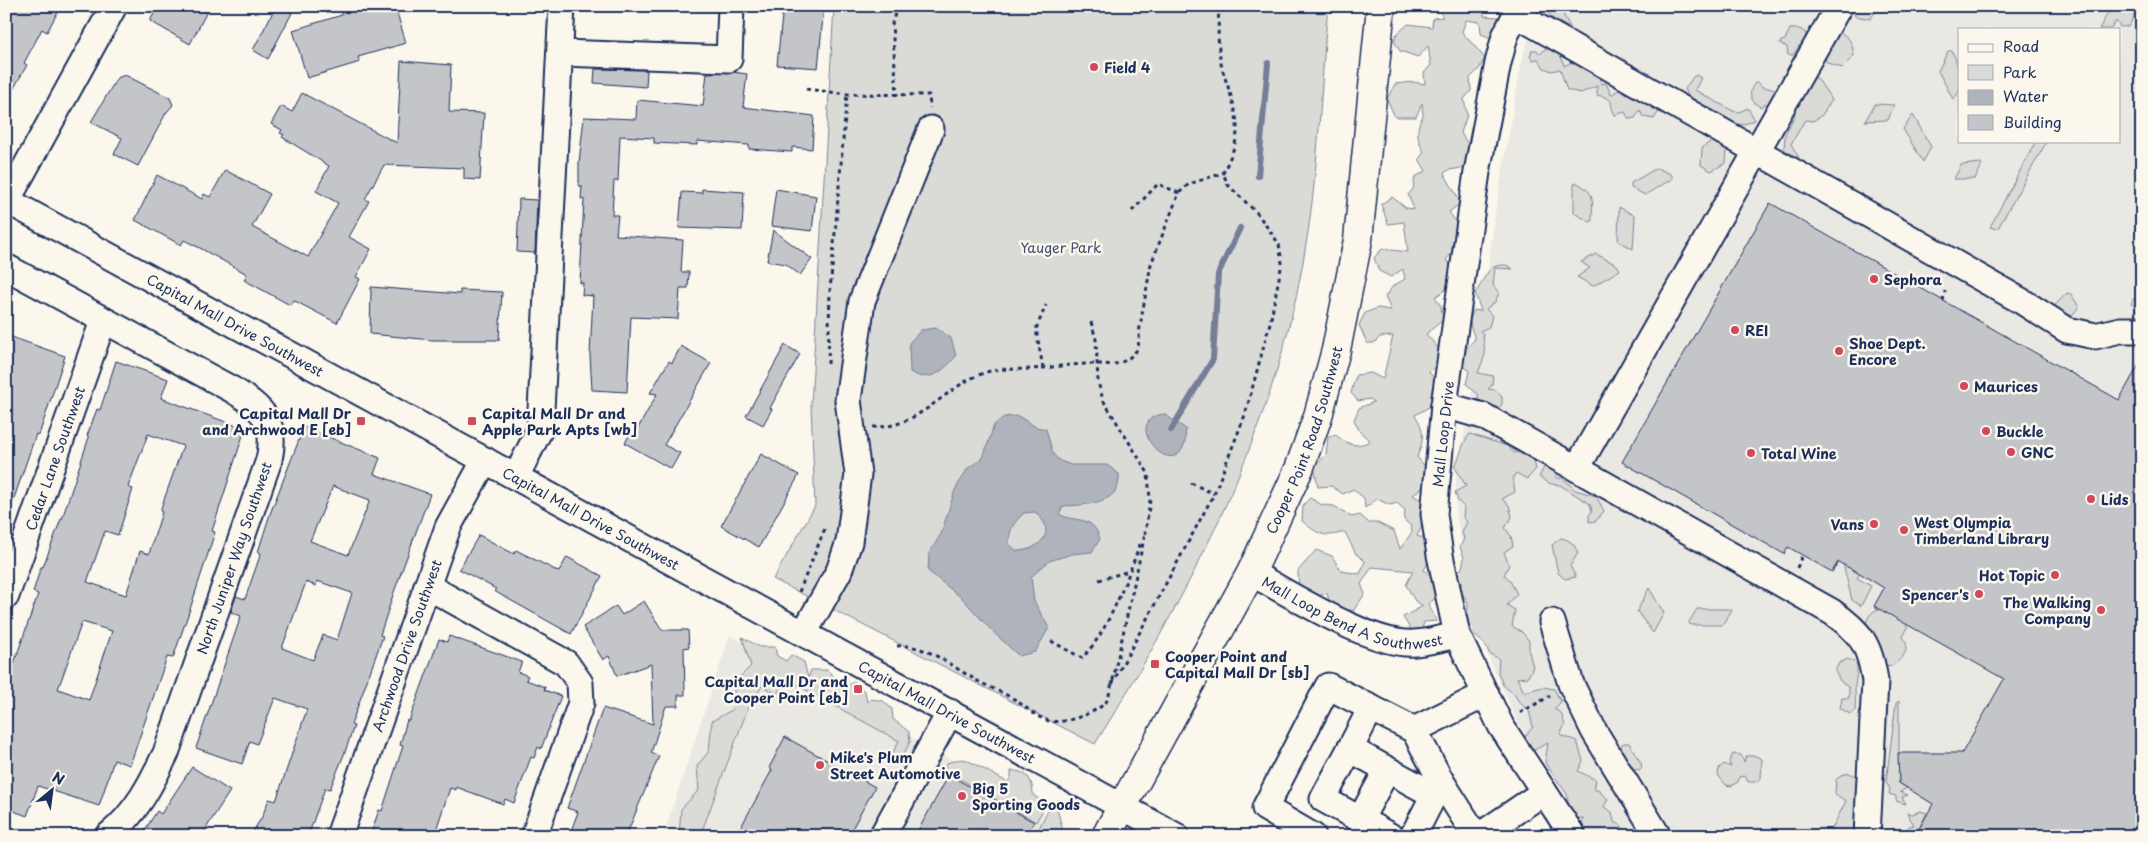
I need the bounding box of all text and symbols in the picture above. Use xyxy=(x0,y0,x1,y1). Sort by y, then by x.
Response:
legend xyxy=(1958,28,2120,142)
text: Road xyxy=(2003,34,2039,57)
place label: Field 4 xyxy=(1104,57,1151,78)
text: Park xyxy=(2003,60,2037,83)
marker: Field 4 xyxy=(1088,61,1100,73)
text: Water xyxy=(2003,84,2048,107)
text: Building xyxy=(2003,110,2062,133)
park label: Yauger Park xyxy=(1020,237,1102,258)
street label: Capital Mall Drive Southwest xyxy=(143,268,328,382)
place label: Sephora xyxy=(1884,269,1943,290)
marker: Sephora xyxy=(1868,273,1880,285)
place label: REI xyxy=(1745,320,1768,341)
marker: REI xyxy=(1729,324,1741,336)
place label: Shoe Dept. Encore xyxy=(1849,333,1926,370)
street label: Cooper Point Road Southwest xyxy=(1260,344,1347,537)
marker: Shoe Dept. Encore xyxy=(1833,345,1845,357)
place label: Maurices xyxy=(1974,376,2038,397)
street label: Mall Loop Drive xyxy=(1427,380,1459,488)
marker: Maurices xyxy=(1958,380,1970,392)
street label: Cedar Lane Southwest xyxy=(19,383,90,533)
place label: Capital Mall Dr and Archwood E [eb] xyxy=(202,403,352,440)
place label: Capital Mall Dr and Apple Park Apts [wb] xyxy=(482,403,637,440)
marker: Capital Mall Dr and Archwood E [eb] xyxy=(355,415,367,427)
marker: Capital Mall Dr and Apple Park Apts [wb] xyxy=(466,415,478,427)
place label: Buckle xyxy=(1996,421,2044,442)
marker: Buckle xyxy=(1980,425,1992,437)
place label: GNC xyxy=(2021,442,2054,463)
place label: Total Wine xyxy=(1761,443,1837,464)
marker: GNC xyxy=(2005,446,2017,458)
marker: Total Wine xyxy=(1745,447,1757,459)
street label: North Juniper Way Southwest xyxy=(191,459,277,657)
street label: Capital Mall Drive Southwest xyxy=(499,461,684,575)
place label: Lids xyxy=(2101,489,2129,510)
marker: Lids xyxy=(2085,493,2097,505)
place label: West Olympia Timberland Library xyxy=(1914,512,2049,549)
place label: Vans xyxy=(1831,514,1864,535)
marker: Vans xyxy=(1868,518,1880,530)
marker: West Olympia Timberland Library xyxy=(1898,524,1910,536)
street label: Archwood Drive Southwest xyxy=(366,556,446,735)
place label: Hot Topic xyxy=(1979,565,2045,586)
marker: Hot Topic xyxy=(2049,569,2061,581)
street label: Mall Loop Bend A Southwest xyxy=(1258,571,1445,654)
place label: Spencer's xyxy=(1902,584,1969,605)
marker: Spencer's xyxy=(1973,588,1985,600)
place label: The Walking Company xyxy=(2003,592,2091,629)
marker: The Walking Company xyxy=(2095,604,2107,616)
place label: Cooper Point and Capital Mall Dr [sb] xyxy=(1165,646,1309,683)
street label: Capital Mall Drive Southwest xyxy=(855,655,1040,768)
marker: Cooper Point and Capital Mall Dr [sb] xyxy=(1149,658,1161,670)
place label: Capital Mall Dr and Cooper Point [eb] xyxy=(705,671,849,708)
marker: Capital Mall Dr and Cooper Point [eb] xyxy=(852,683,864,695)
place label: Mike's Plum Street Automotive xyxy=(830,747,961,784)
marker: Mike's Plum Street Automotive xyxy=(814,759,826,771)
north arrow xyxy=(28,764,78,814)
text: N xyxy=(49,766,68,790)
place label: Big 5 Sporting Goods xyxy=(972,778,1080,815)
marker: Big 5 Sporting Goods xyxy=(956,790,968,802)

